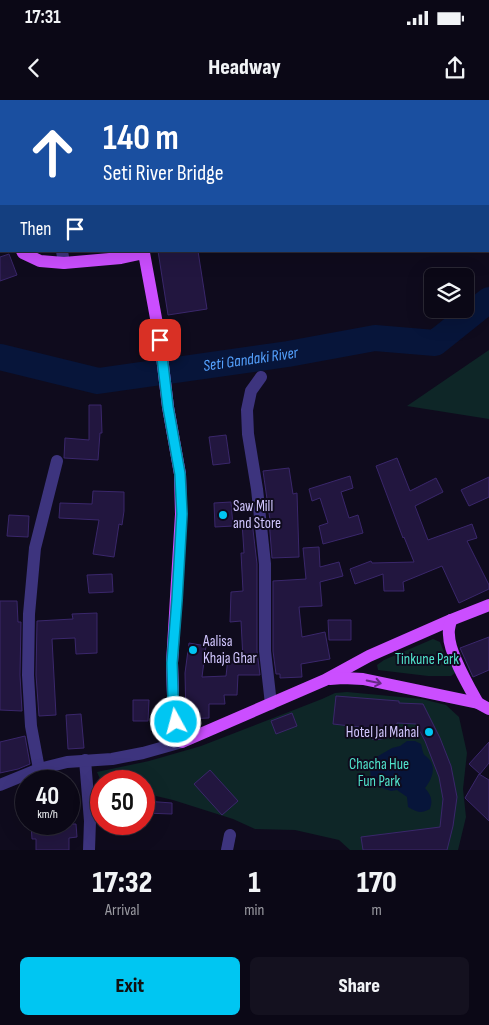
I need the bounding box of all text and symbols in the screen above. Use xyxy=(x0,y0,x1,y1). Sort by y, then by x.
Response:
text: 17:31 xyxy=(25,6,61,29)
icon: back xyxy=(20,54,48,82)
text: Headway xyxy=(208,54,281,81)
icon: share xyxy=(441,54,469,82)
text: 140 m xyxy=(103,117,179,160)
icon: ahead xyxy=(20,120,85,185)
text: Seti River Bridge xyxy=(103,160,224,187)
icon: arrive xyxy=(61,215,89,243)
text: Then xyxy=(20,218,51,241)
map controls xyxy=(424,268,474,318)
button: layers xyxy=(424,268,474,318)
pin xyxy=(139,319,181,361)
icon: arrive xyxy=(146,326,174,354)
water label: Seti Gandaki River xyxy=(202,343,300,375)
place label: Saw Mill and Store xyxy=(233,497,281,533)
marker: Saw Mill and Store xyxy=(217,509,229,521)
place label: Aalisa Khaja Ghar xyxy=(202,632,258,668)
marker: Aalisa Khaja Ghar xyxy=(187,644,199,656)
park label: Tinkune Park xyxy=(395,650,459,669)
one-way arrow xyxy=(365,677,381,687)
position arrow xyxy=(149,695,201,747)
place label: Hotel Jal Mahal xyxy=(346,723,419,742)
marker: Hotel Jal Mahal xyxy=(423,726,435,738)
park label: Chacha Hue Fun Park xyxy=(349,755,409,791)
speed limit sign: 50 xyxy=(90,770,155,835)
text: 40 xyxy=(36,781,59,812)
text: km/h xyxy=(37,807,58,822)
text: 17:32 xyxy=(92,865,152,901)
text: 1 xyxy=(248,865,261,901)
text: 170 xyxy=(357,865,397,901)
text: Arrival xyxy=(105,901,139,920)
text: min xyxy=(244,901,264,920)
text: m xyxy=(372,901,382,920)
button: Exit xyxy=(20,957,240,1015)
button: Share xyxy=(250,957,469,1015)

